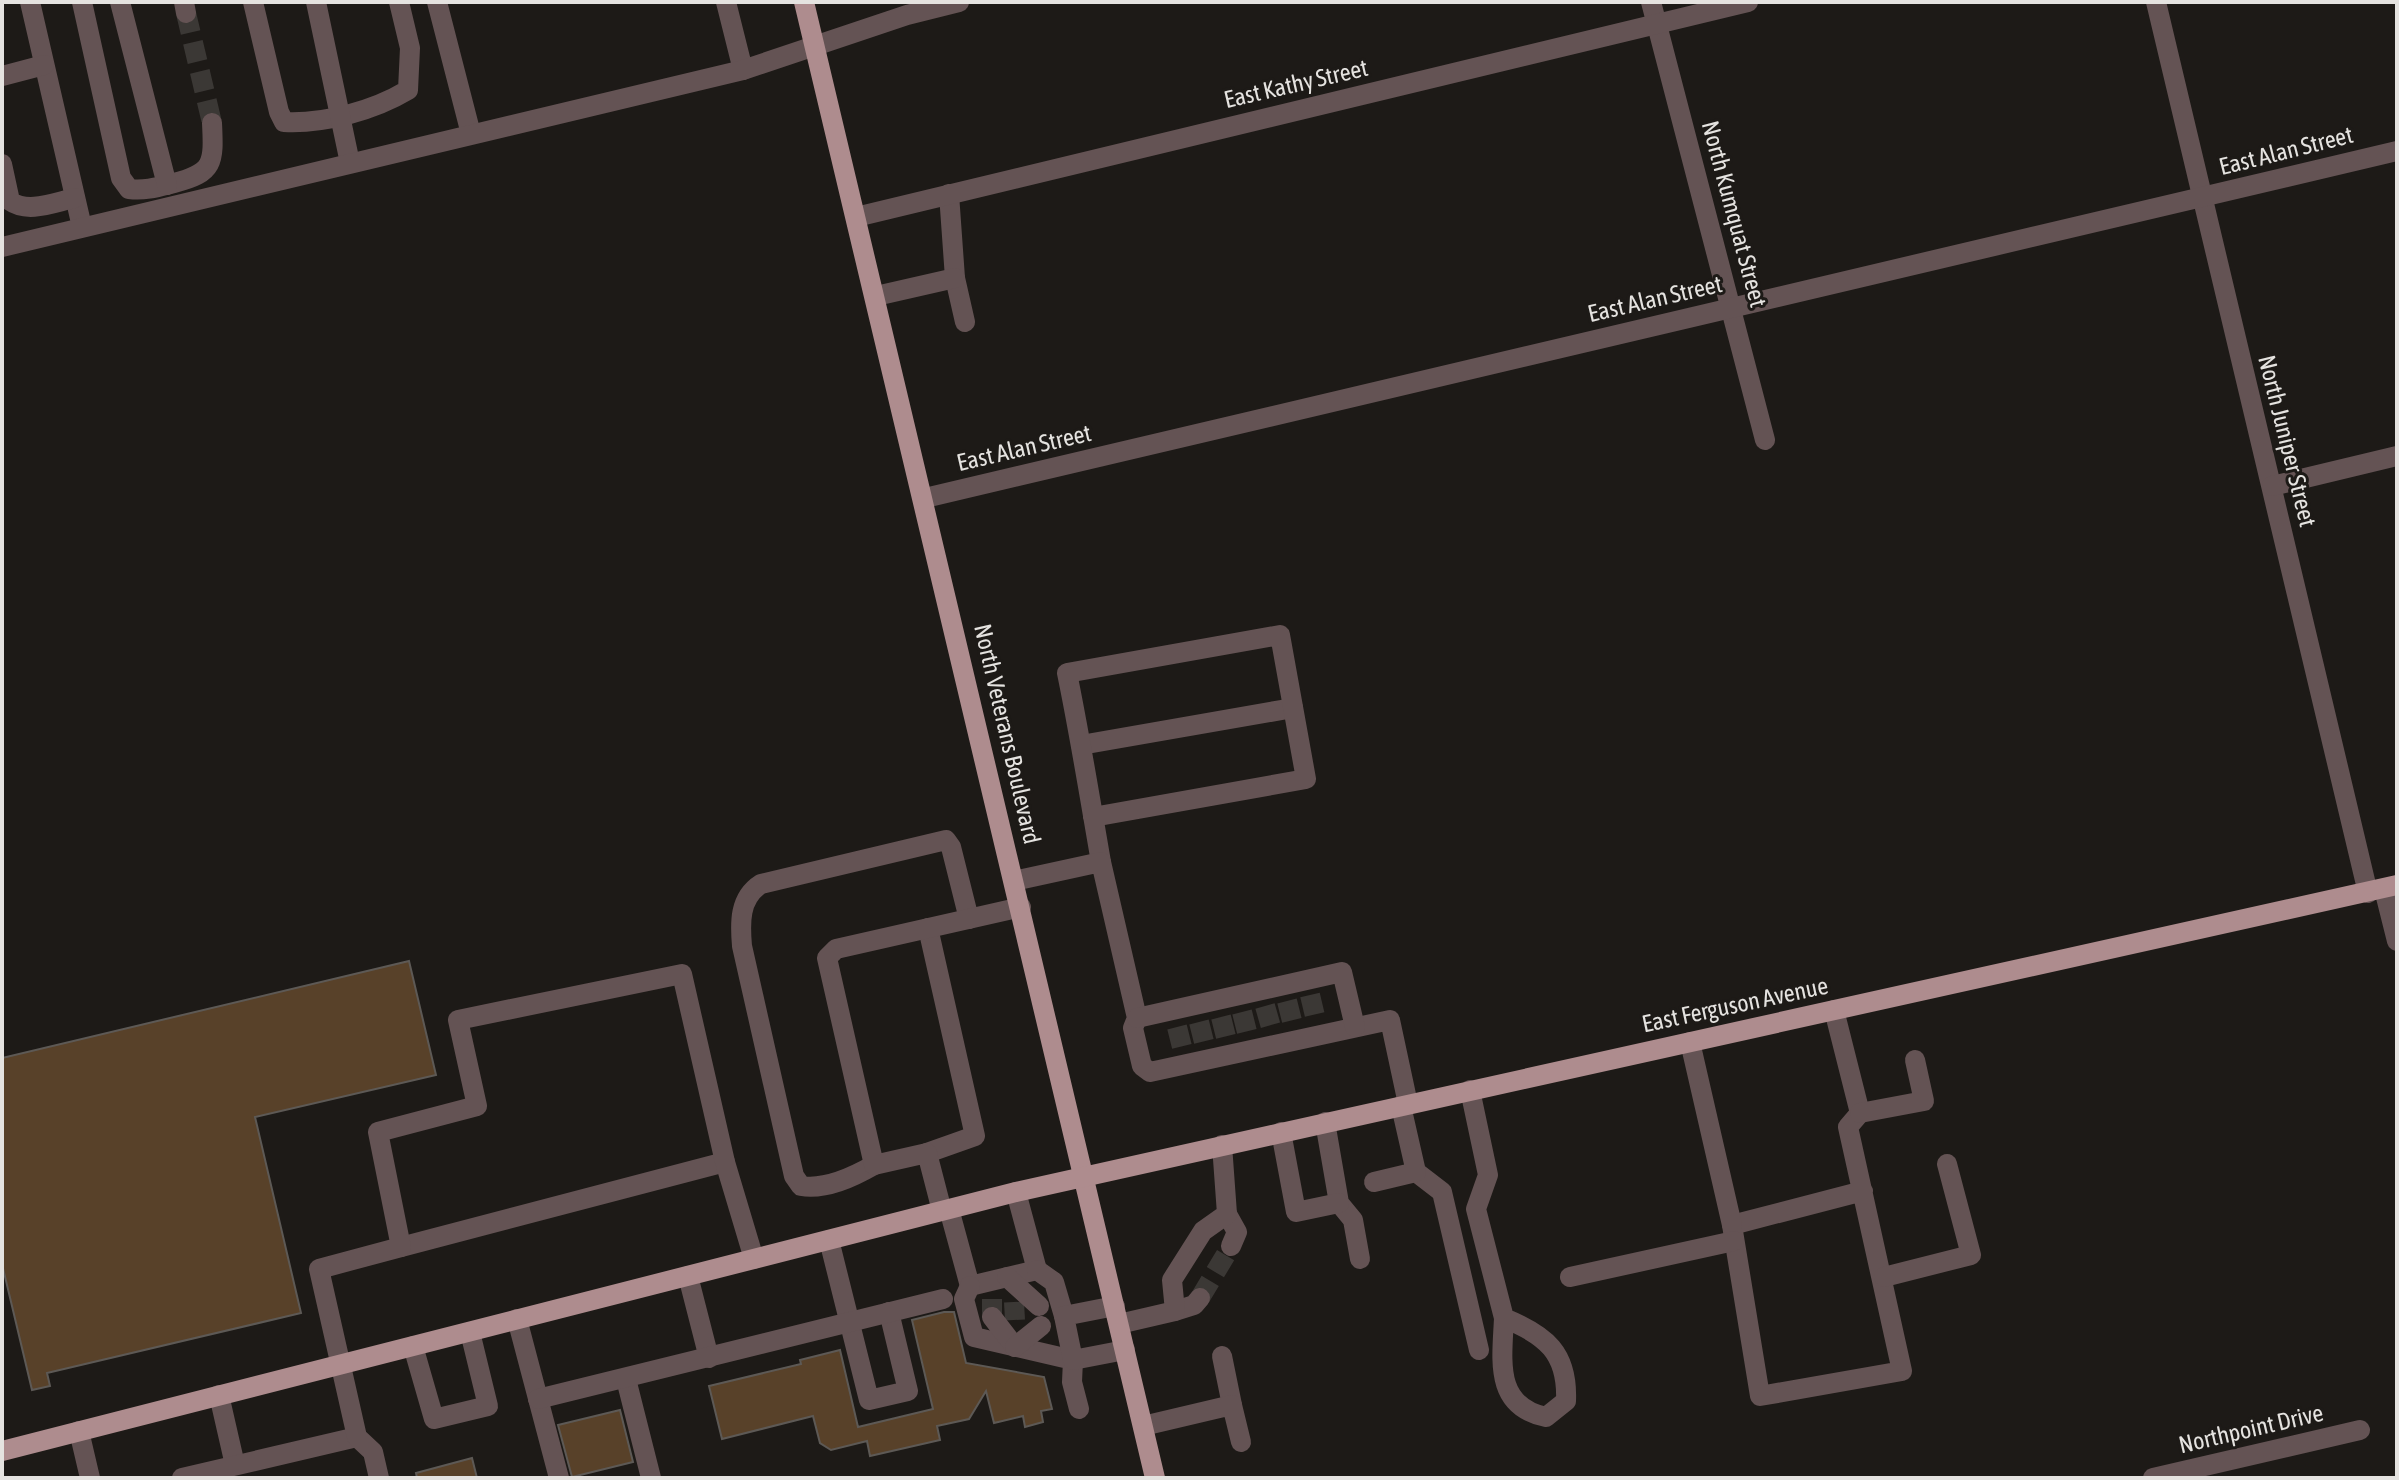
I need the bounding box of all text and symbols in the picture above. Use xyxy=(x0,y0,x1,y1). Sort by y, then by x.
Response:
street label: East Kathy Street xyxy=(1221,54,1371,113)
street label: North Kumquat Street xyxy=(1697,118,1772,310)
street label: East Alan Street xyxy=(2216,121,2356,180)
street label: East Alan Street xyxy=(1585,270,1725,327)
street label: North Juniper Street xyxy=(2253,352,2322,530)
street label: East Alan Street xyxy=(954,419,1094,476)
street label: North Veterans Boulevard xyxy=(969,621,1046,847)
street label: East Ferguson Avenue xyxy=(1639,972,1830,1037)
street label: Northpoint Drive xyxy=(2176,1399,2326,1458)

